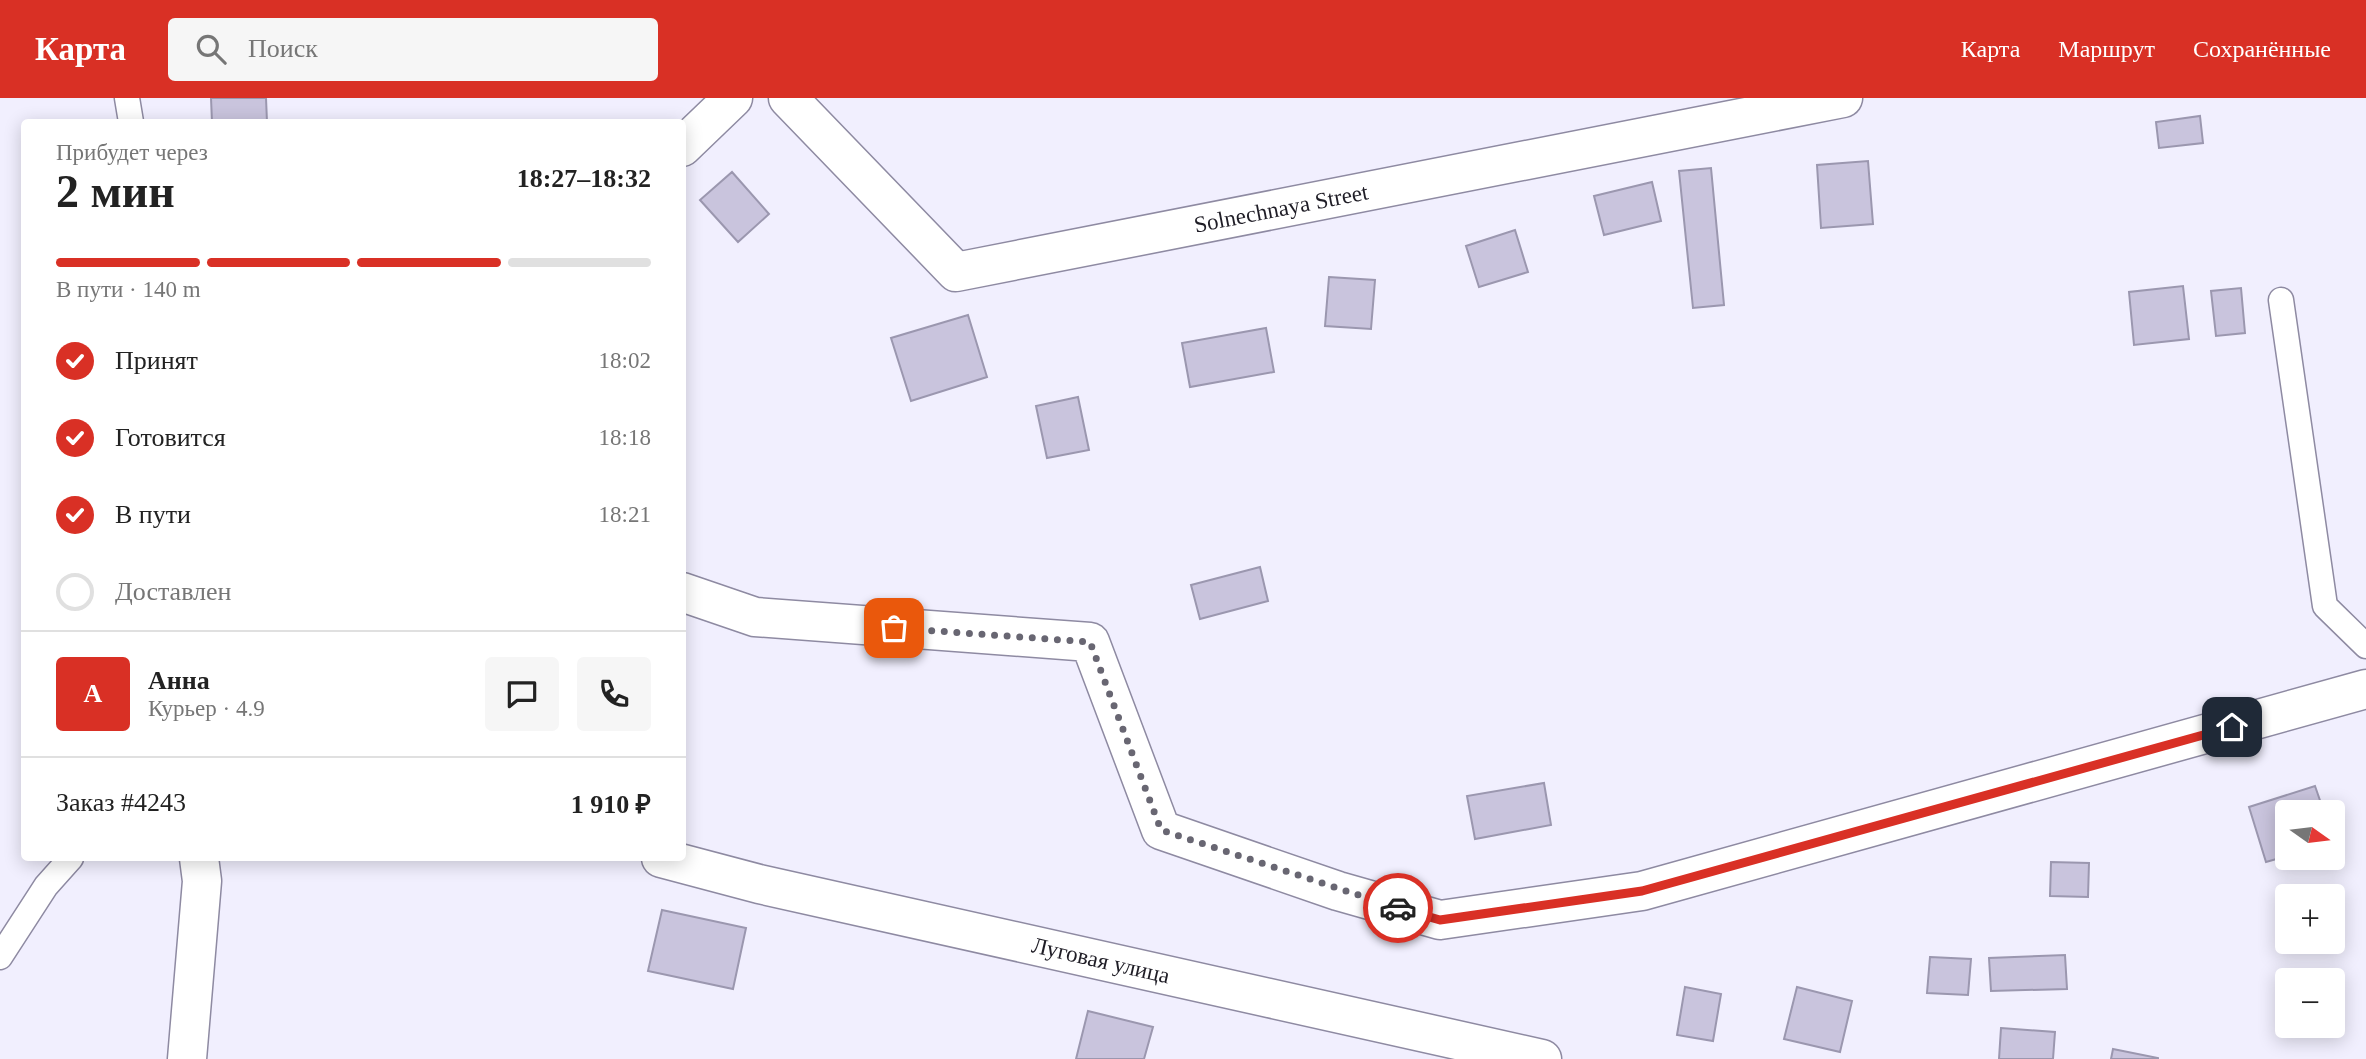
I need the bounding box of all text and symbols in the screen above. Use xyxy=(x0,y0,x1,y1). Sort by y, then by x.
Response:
search box xyxy=(168,18,658,81)
icon: search xyxy=(192,30,230,68)
text: Карта xyxy=(35,31,126,67)
text: Поиск xyxy=(248,34,318,63)
text: Карта xyxy=(1961,36,2020,62)
text: Маршрут xyxy=(2058,36,2155,62)
text: Сохранённые xyxy=(2193,36,2331,62)
text: Прибудет через xyxy=(56,140,208,165)
text: 18:27–18:32 xyxy=(517,164,651,193)
text: 2 мин xyxy=(56,166,175,217)
street label: Solnechnaya Street xyxy=(1192,179,1371,238)
text: В пути · 140 m xyxy=(56,277,201,302)
icon: check xyxy=(56,342,94,380)
text: Принят xyxy=(115,346,198,375)
text: 18:02 xyxy=(599,348,651,373)
icon: check xyxy=(56,419,94,457)
text: Готовится xyxy=(115,423,226,452)
text: 18:18 xyxy=(599,425,651,450)
icon: check xyxy=(56,496,94,534)
text: В пути xyxy=(115,500,191,529)
text: 18:21 xyxy=(599,502,651,527)
text: Доставлен xyxy=(115,577,232,606)
pin xyxy=(864,598,924,658)
icon: bag xyxy=(875,609,913,647)
button: chat xyxy=(485,657,559,731)
button: phone xyxy=(577,657,651,731)
text: Анна xyxy=(148,666,210,695)
text: А xyxy=(84,679,102,708)
text: Курьер · 4.9 xyxy=(148,696,265,721)
pin xyxy=(2202,697,2262,757)
icon: home xyxy=(2213,708,2251,746)
text: Заказ #4243 xyxy=(56,788,186,817)
text: 1 910 ₽ xyxy=(571,790,651,819)
north arrow xyxy=(2275,800,2345,870)
map controls xyxy=(2275,800,2345,1038)
courier xyxy=(1363,873,1433,943)
button: + xyxy=(2275,884,2345,954)
icon: car xyxy=(1379,889,1417,927)
street label: Луговая улица xyxy=(1029,932,1172,989)
button: − xyxy=(2275,968,2345,1038)

